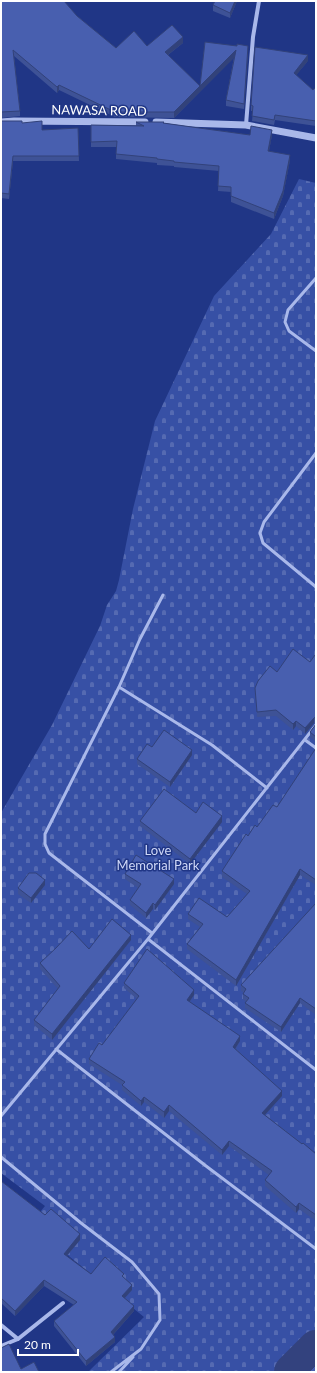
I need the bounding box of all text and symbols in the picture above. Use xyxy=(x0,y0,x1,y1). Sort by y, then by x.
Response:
street label: NAWASA ROAD xyxy=(51,101,147,119)
park label: Love Memorial Park xyxy=(117,842,200,873)
scale bar xyxy=(18,1331,78,1357)
text: 20 m xyxy=(24,1337,51,1352)

